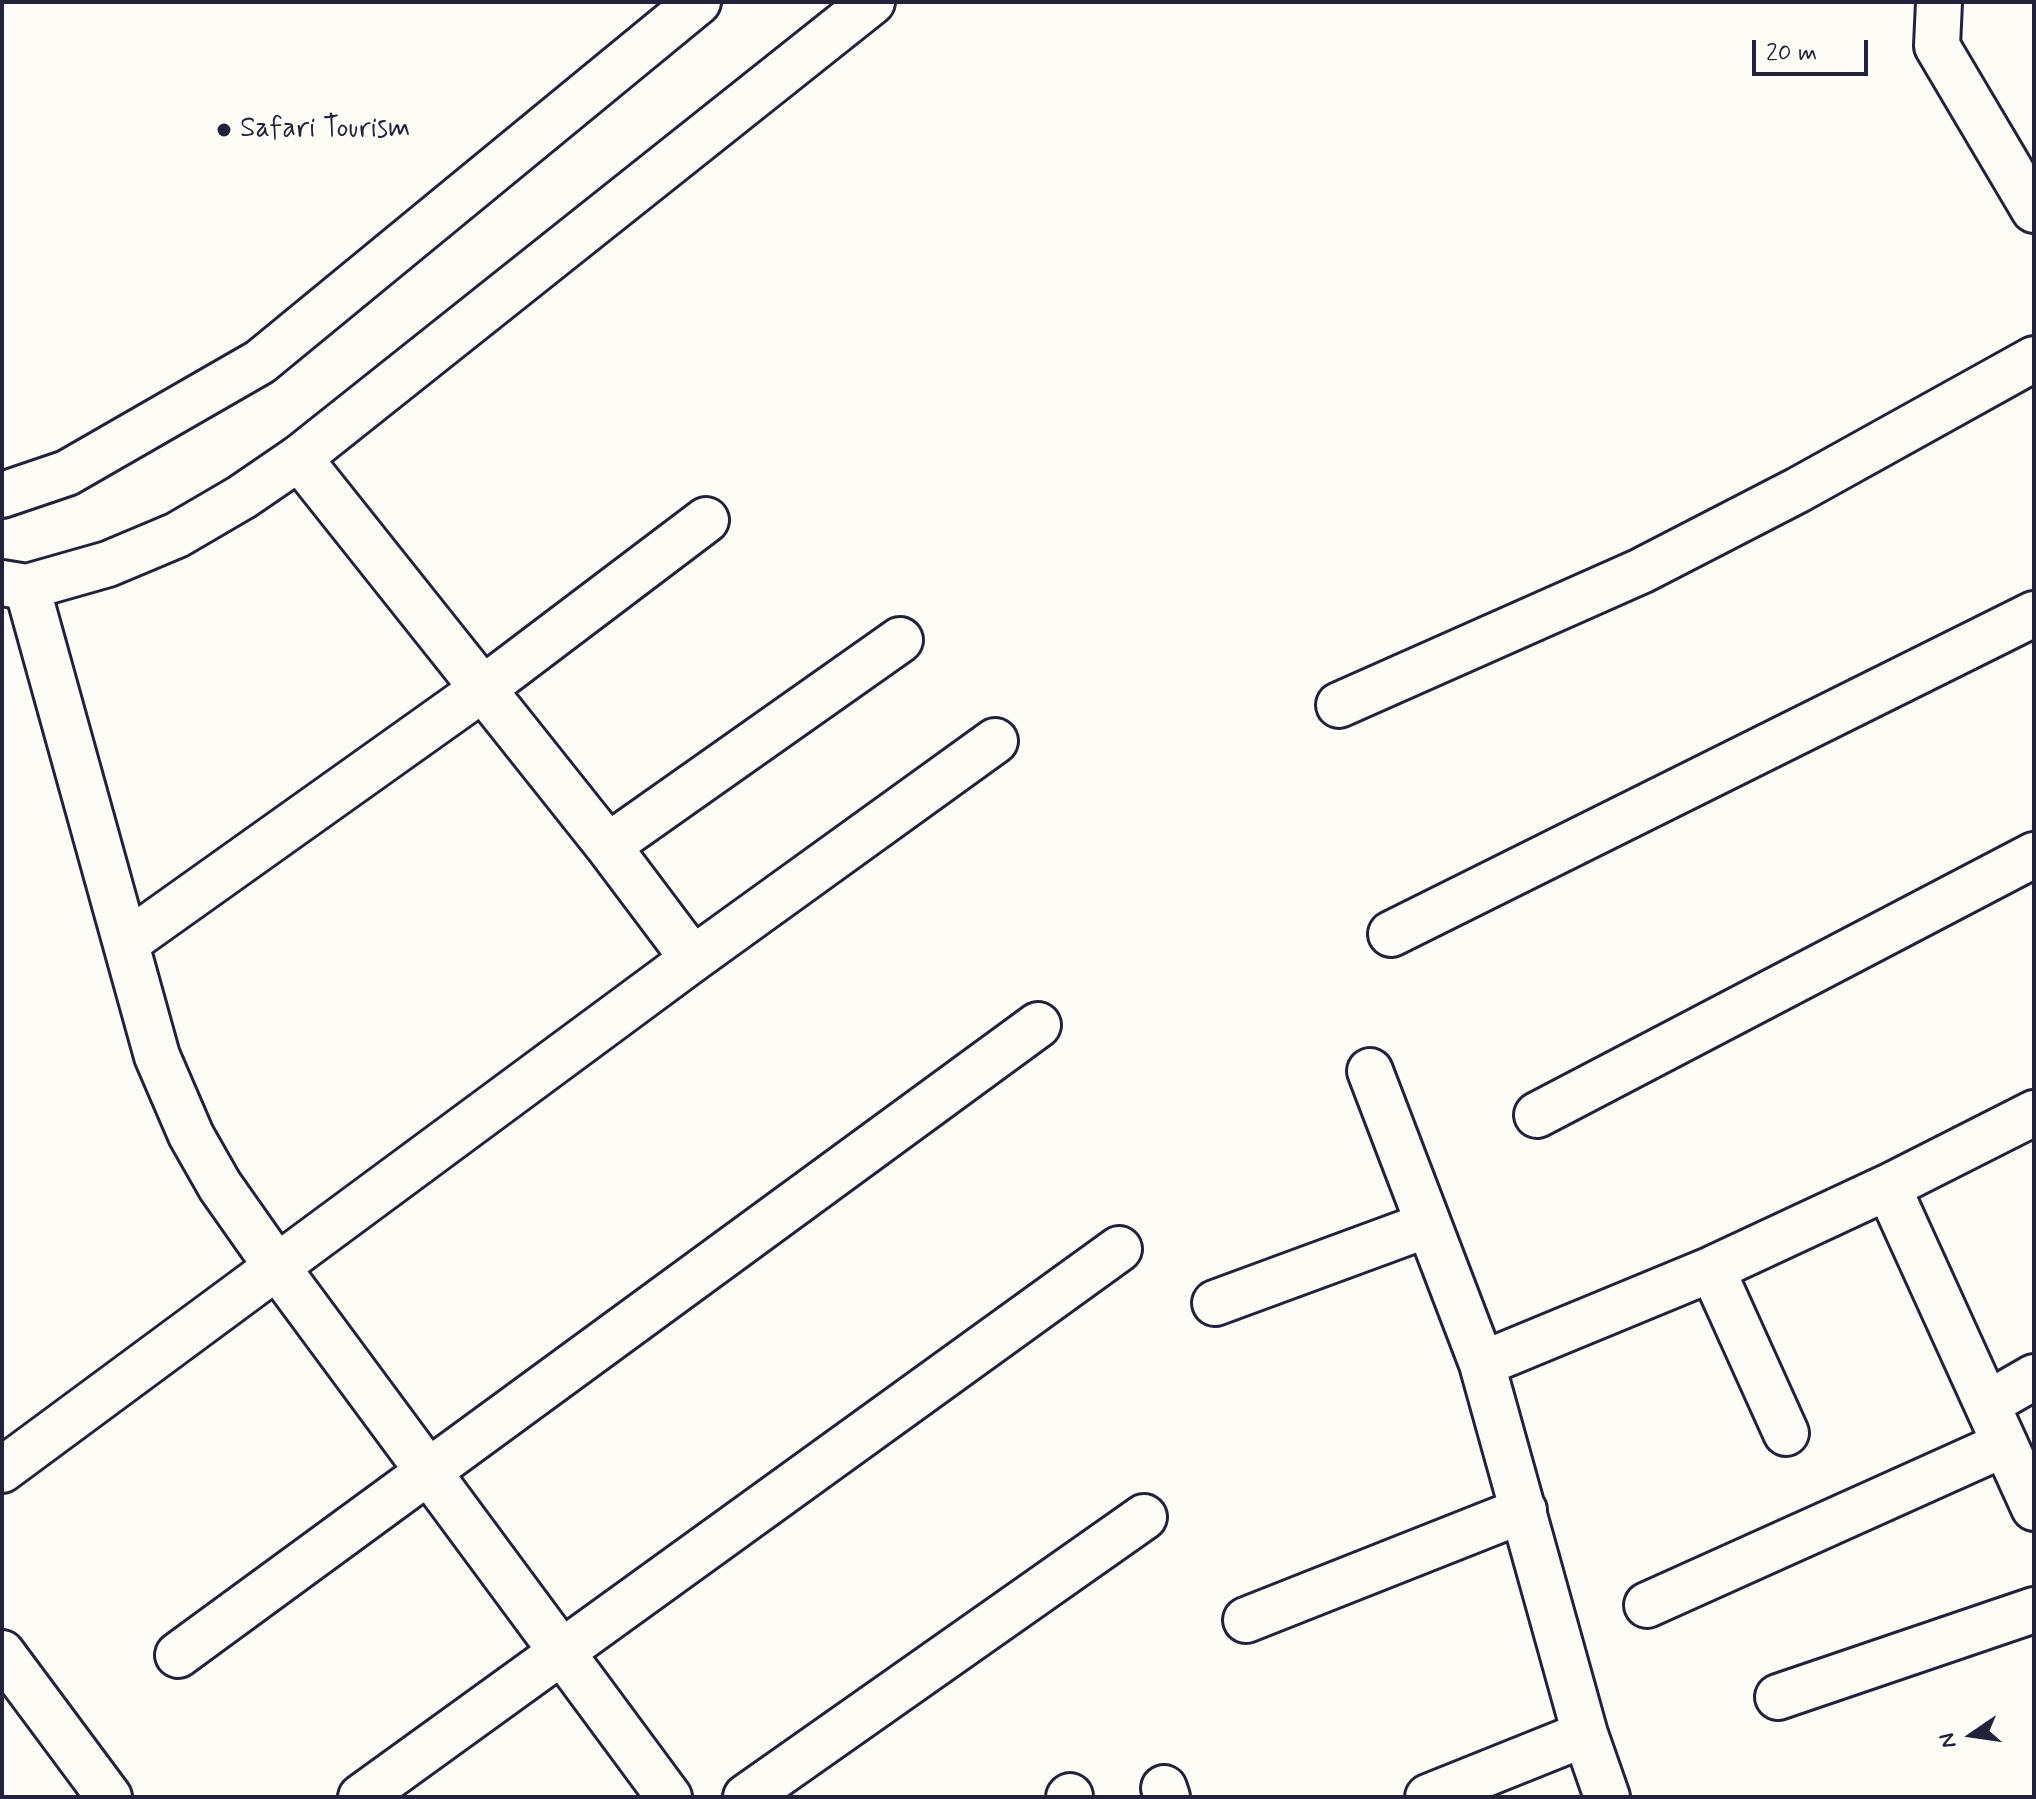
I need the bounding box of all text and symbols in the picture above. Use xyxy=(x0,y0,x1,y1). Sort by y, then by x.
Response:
scale bar xyxy=(1756,24,1872,74)
text: 20 m xyxy=(1766,38,1817,69)
place label: Safari Tourism xyxy=(240,113,410,147)
marker: Safari Tourism xyxy=(215,121,233,139)
north arrow xyxy=(1932,1695,2012,1775)
text: N xyxy=(1933,1730,1964,1751)

